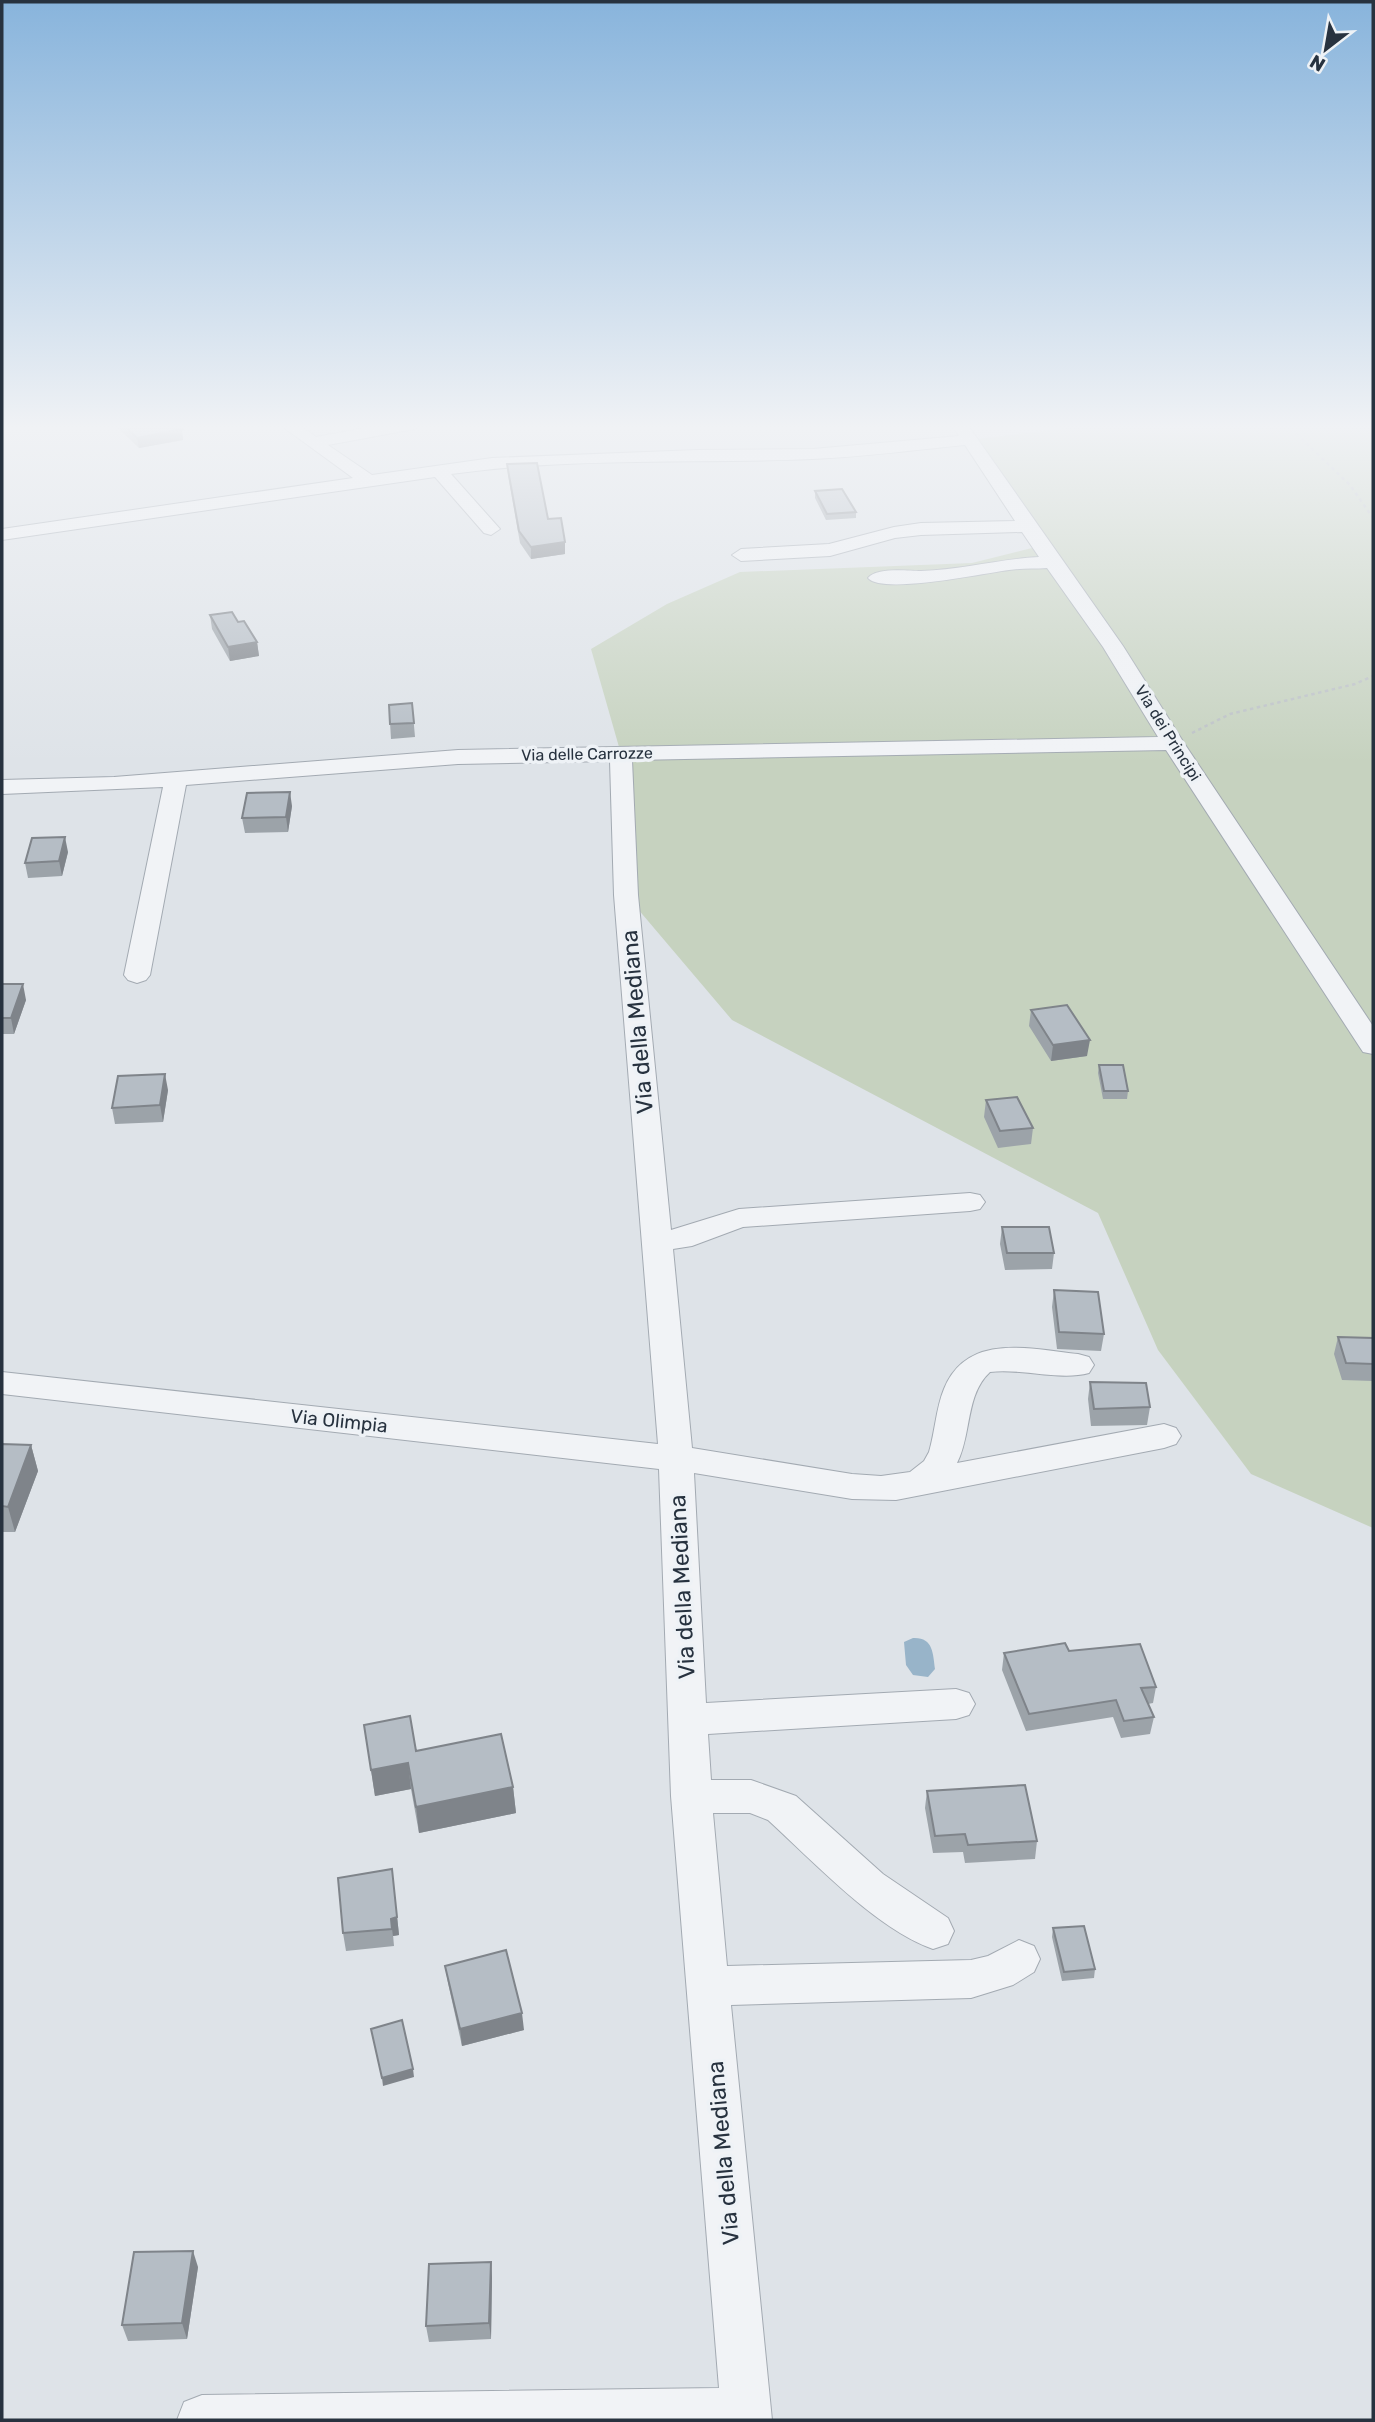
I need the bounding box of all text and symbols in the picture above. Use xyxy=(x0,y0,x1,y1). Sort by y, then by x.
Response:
north arrow xyxy=(1291,14,1361,84)
text: N xyxy=(1306,50,1329,77)
street label: Via dei Principi xyxy=(1131,682,1205,784)
street label: Via delle Carrozze xyxy=(521,743,653,765)
street label: Via della Mediana xyxy=(615,929,659,1115)
street label: Via Olimpia xyxy=(289,1404,389,1438)
street label: Via della Mediana xyxy=(663,1494,701,1680)
street label: Via della Mediana xyxy=(701,2060,745,2246)

